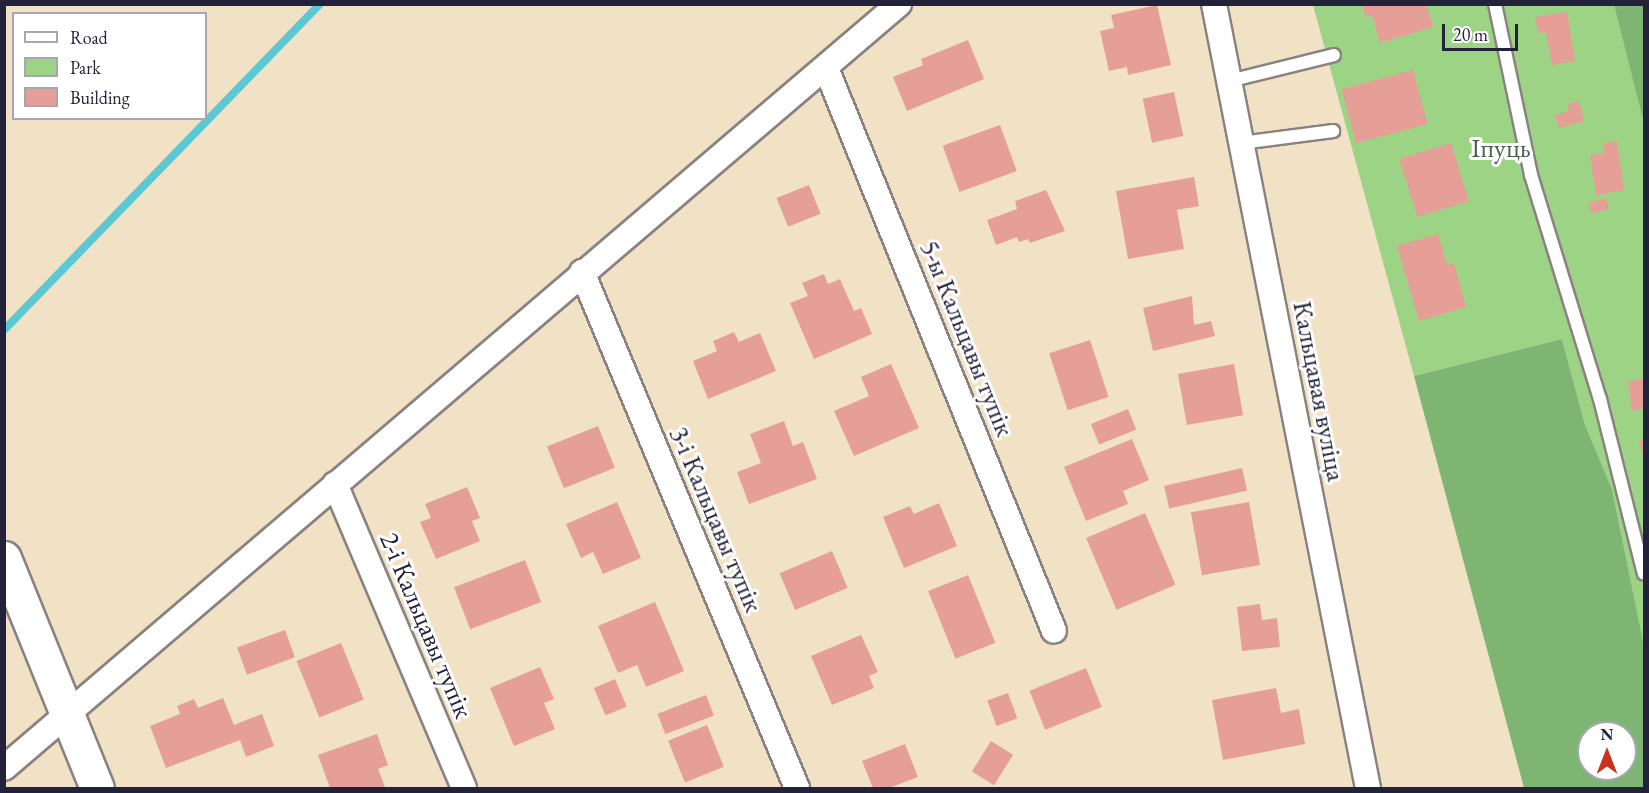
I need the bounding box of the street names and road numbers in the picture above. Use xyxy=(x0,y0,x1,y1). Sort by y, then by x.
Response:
street label: 5-ы Кальцавы тупік xyxy=(914,235,1022,441)
street label: Кальцавая вуліца xyxy=(1287,298,1353,484)
street label: 3-і Кальцавы тупік xyxy=(663,421,771,617)
street label: 2-і Кальцавы тупік xyxy=(373,527,481,723)

